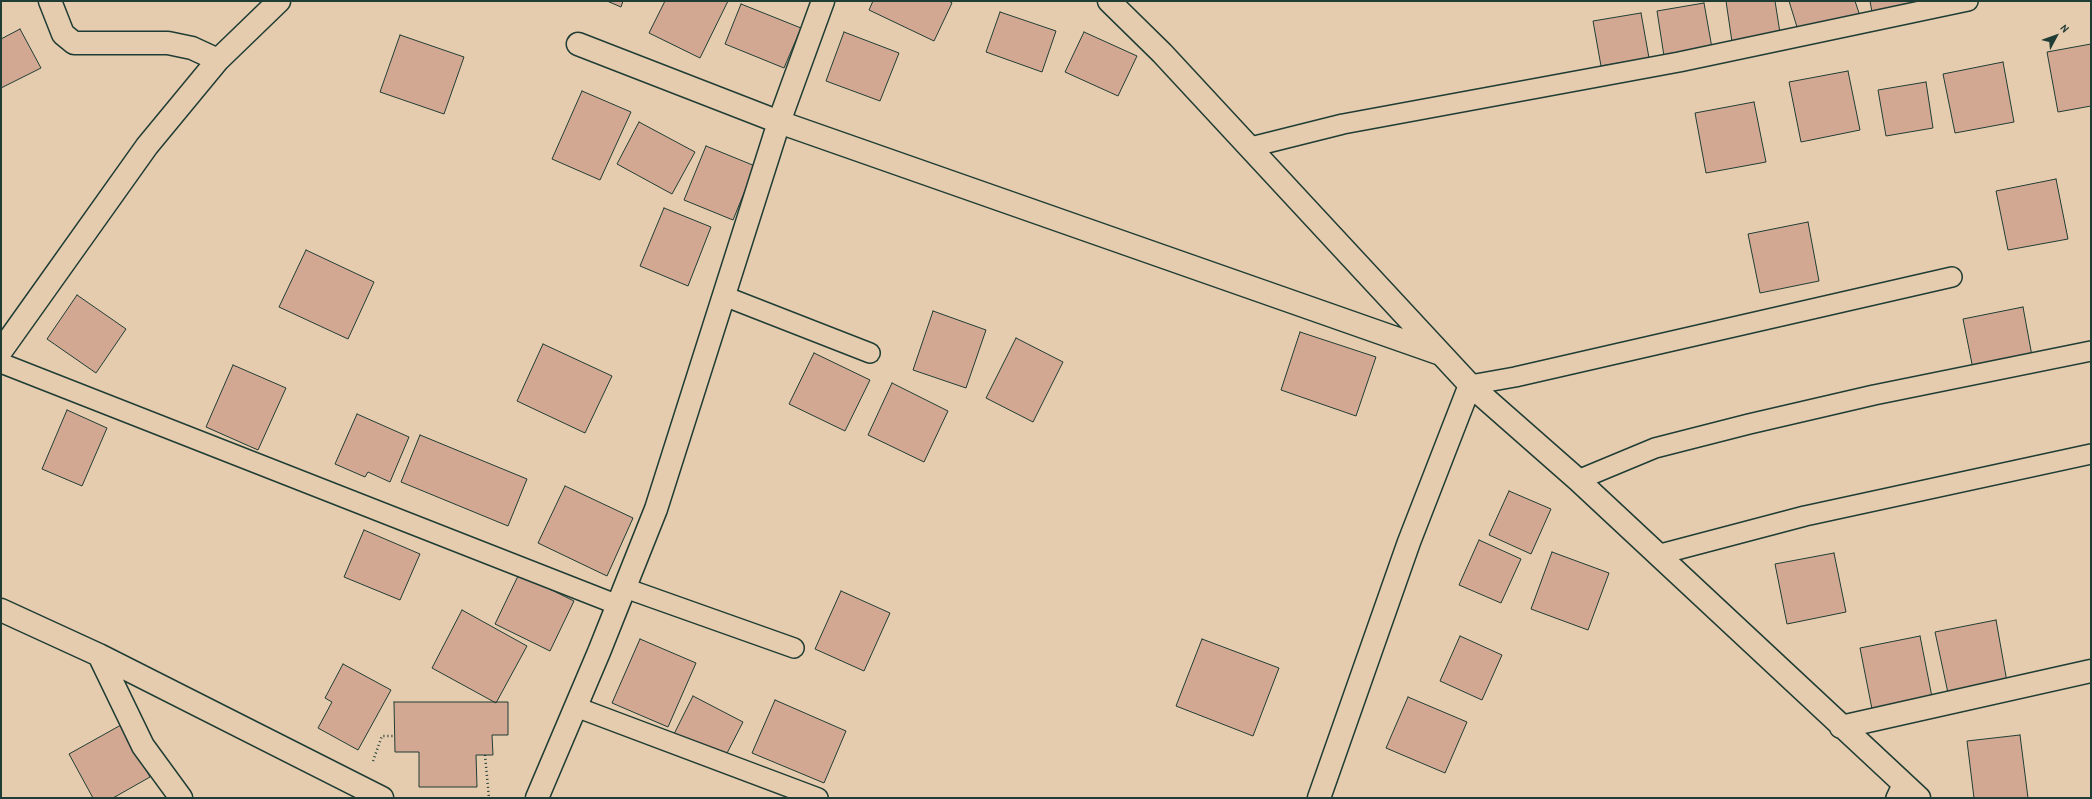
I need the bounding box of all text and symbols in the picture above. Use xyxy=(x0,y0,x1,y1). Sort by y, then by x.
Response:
north arrow xyxy=(2036,16,2076,56)
text: N xyxy=(2058,21,2072,35)

